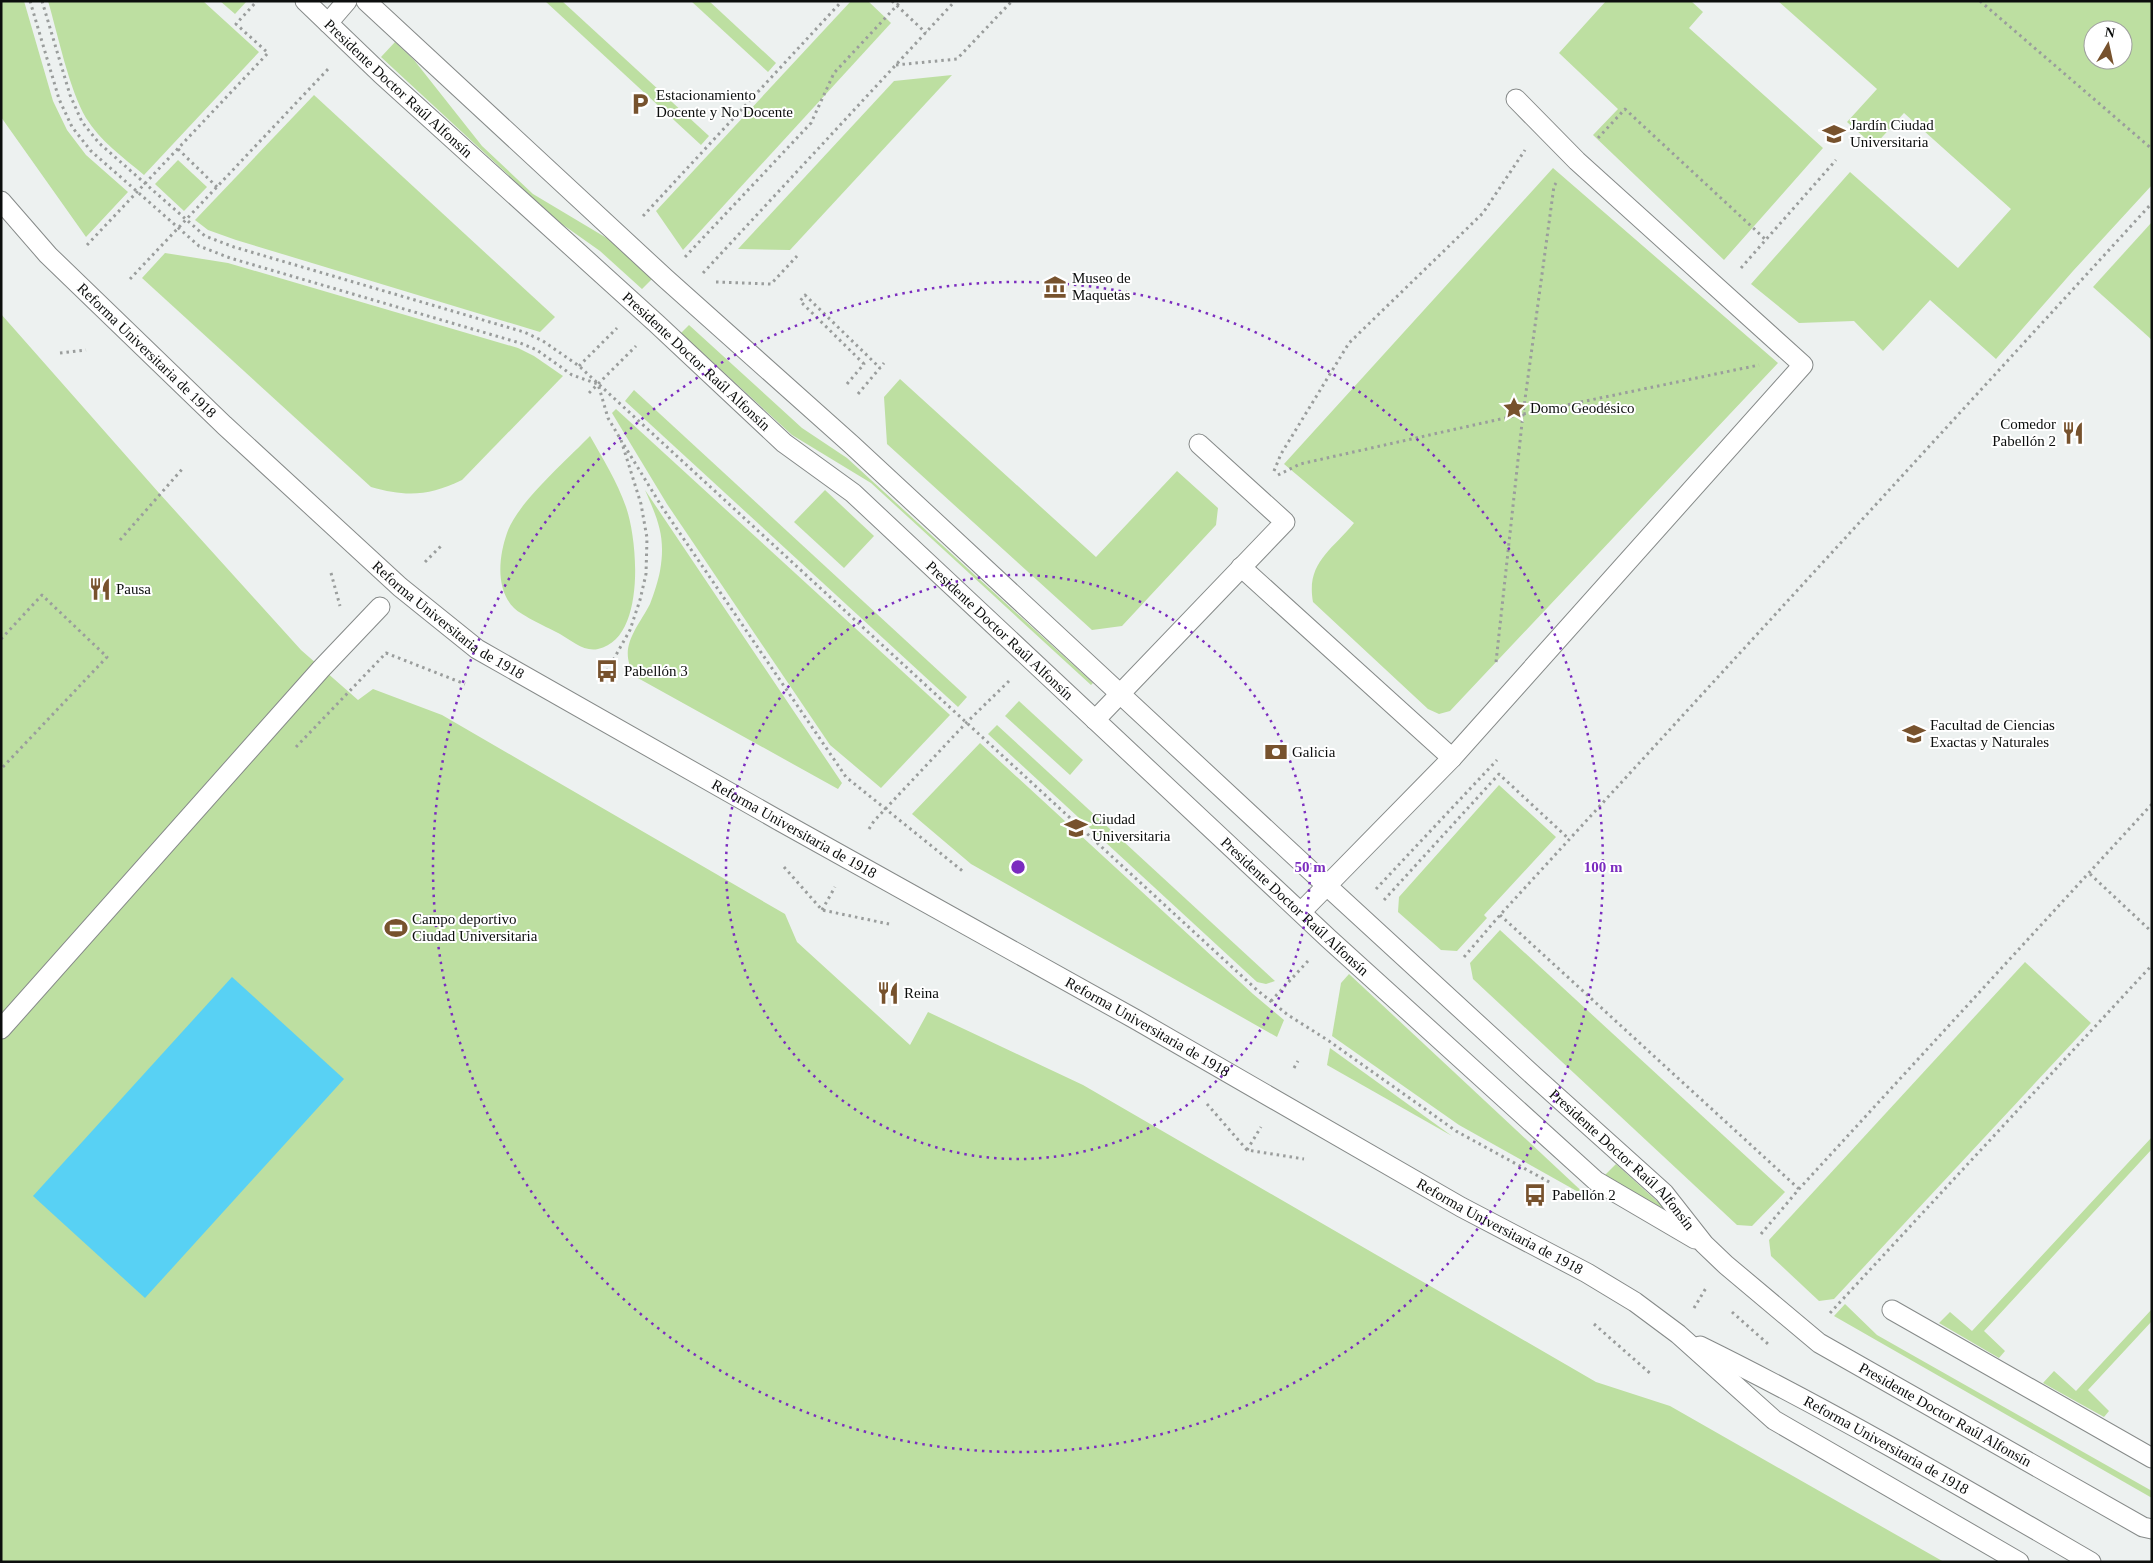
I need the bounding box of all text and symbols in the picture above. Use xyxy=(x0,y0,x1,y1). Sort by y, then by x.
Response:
street label: Presidente Doctor Raúl Alfonsín xyxy=(321,16,476,161)
north arrow xyxy=(2083,20,2133,70)
text: N xyxy=(2104,24,2116,41)
place label: Estacionamiento Docente y No Docente xyxy=(656,87,793,120)
parking icon: Estacionamiento Docente y No Docente xyxy=(627,91,653,117)
place label: Jardín Ciudad Universitaria xyxy=(1850,117,1934,150)
school or university icon: Jardín Ciudad Universitaria xyxy=(1821,121,1847,147)
place label: Museo de Maquetas xyxy=(1072,270,1131,303)
museum icon: Museo de Maquetas xyxy=(1042,274,1068,300)
street label: Reforma Universitaria de 1918 xyxy=(74,280,219,421)
street label: Presidente Doctor Raúl Alfonsín xyxy=(619,289,774,434)
place icon: Domo Geodésico xyxy=(1501,395,1527,421)
place label: Domo Geodésico xyxy=(1530,400,1635,416)
place label: Comedor Pabellón 2 xyxy=(1992,416,2056,449)
restaurant icon: Comedor Pabellón 2 xyxy=(2060,420,2086,446)
street label: Reforma Universitaria de 1918 xyxy=(369,558,527,682)
street label: Presidente Doctor Raúl Alfonsín xyxy=(923,558,1077,703)
restaurant icon: Pausa xyxy=(87,576,113,602)
place label: Pausa xyxy=(116,581,151,597)
bus stop icon: Pabellón 3 xyxy=(594,658,620,684)
place label: Pabellón 3 xyxy=(624,663,688,679)
place label: Facultad de Ciencias Exactas y Naturales xyxy=(1930,717,2055,750)
school or university icon: Facultad de Ciencias Exactas y Naturales xyxy=(1901,721,1927,747)
bank icon: Galicia xyxy=(1263,739,1289,765)
place label: Galicia xyxy=(1292,744,1336,760)
street label: Reforma Universitaria de 1918 xyxy=(709,776,879,881)
place label: Ciudad Universitaria xyxy=(1092,811,1171,844)
school or university icon: Ciudad Universitaria xyxy=(1063,815,1089,841)
street label: Presidente Doctor Raúl Alfonsín xyxy=(1218,834,1372,979)
centre of rings xyxy=(1009,858,1027,876)
text: 50 m xyxy=(1294,859,1326,875)
text: 100 m xyxy=(1584,859,1623,875)
place label: Campo deportivo Ciudad Universitaria xyxy=(412,911,538,944)
sports icon: Campo deportivo Ciudad Universitaria xyxy=(383,915,409,941)
street label: Reforma Universitaria de 1918 xyxy=(1063,974,1232,1080)
restaurant icon: Reina xyxy=(875,980,901,1006)
place label: Reina xyxy=(904,985,939,1001)
street label: Presidente Doctor Raúl Alfonsín xyxy=(1546,1086,1698,1233)
street label: Reforma Universitaria de 1918 xyxy=(1414,1175,1586,1277)
bus stop icon: Pabellón 2 xyxy=(1522,1182,1548,1208)
place label: Pabellón 2 xyxy=(1552,1187,1616,1203)
street label: Presidente Doctor Raúl Alfonsín xyxy=(1856,1359,2035,1470)
street label: Reforma Universitaria de 1918 xyxy=(1801,1393,1972,1497)

